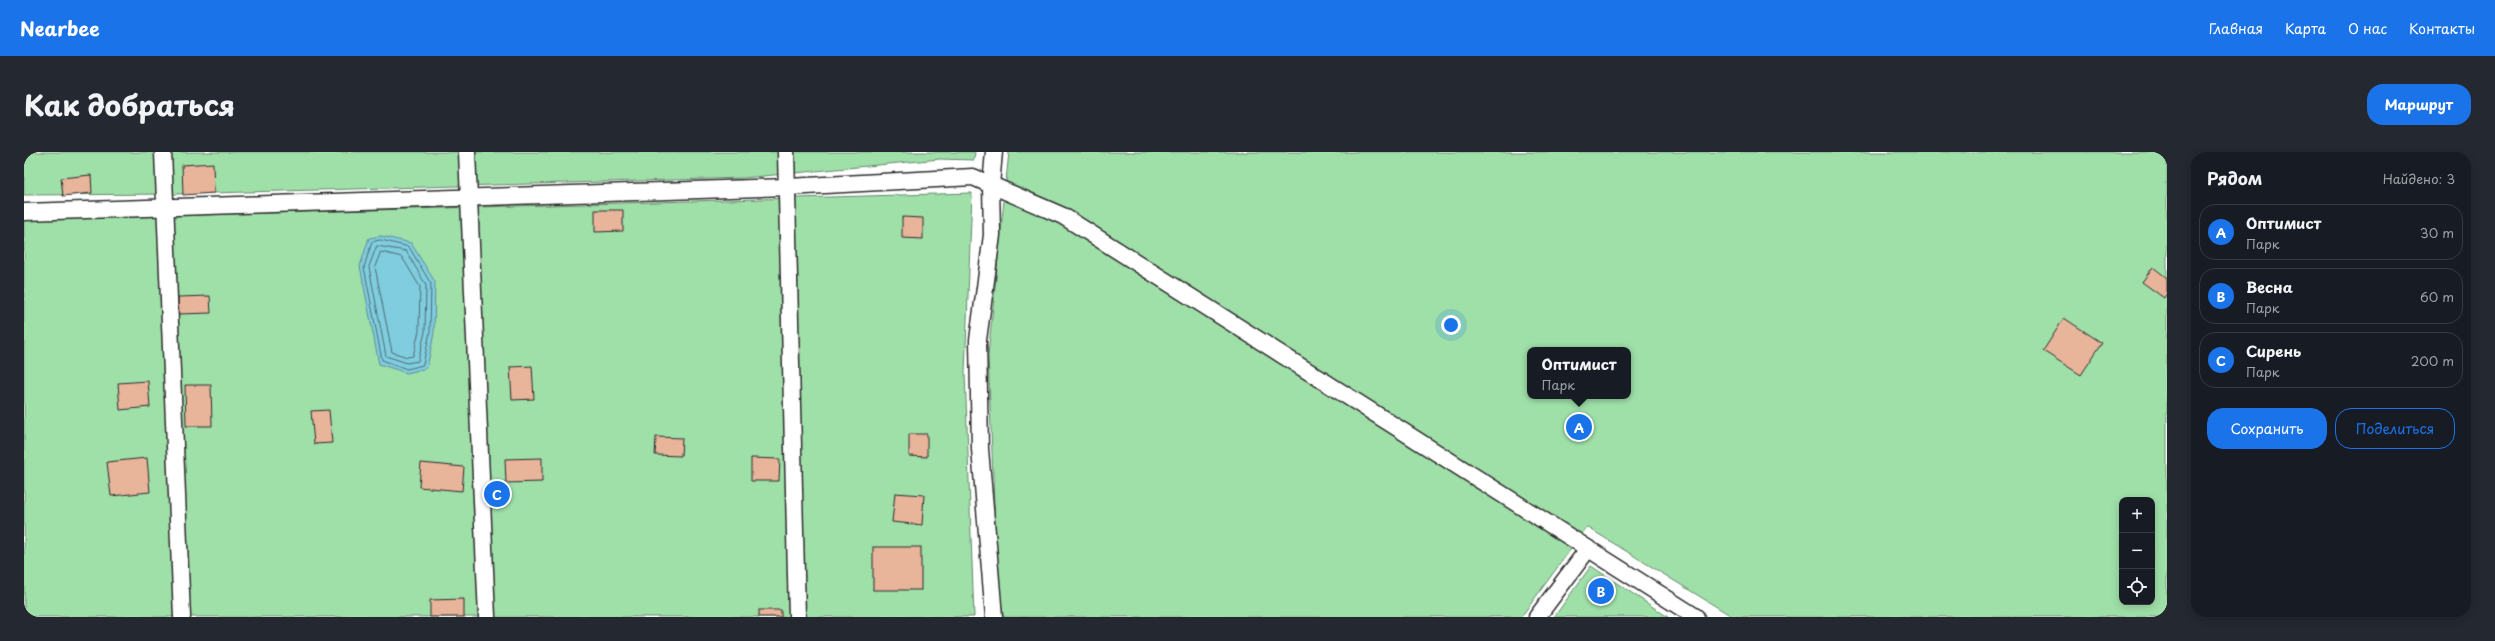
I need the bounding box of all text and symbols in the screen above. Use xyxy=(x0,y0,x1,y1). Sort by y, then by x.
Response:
text: Nearbee xyxy=(20,14,100,42)
text: Главная xyxy=(2209,18,2263,39)
text: Карта xyxy=(2285,18,2326,39)
text: О нас xyxy=(2348,18,2387,39)
text: Контакты xyxy=(2409,18,2475,39)
text: Как добраться xyxy=(24,83,235,126)
button: Маршрут xyxy=(2367,84,2471,125)
text: Рядом xyxy=(2207,165,2262,191)
text: Найдено: 3 xyxy=(2383,169,2455,188)
text: Оптимист xyxy=(2246,211,2321,234)
text: A xyxy=(2216,223,2226,242)
text: 30 m xyxy=(2420,223,2454,242)
text: Парк xyxy=(2246,234,2280,253)
text: Весна xyxy=(2246,275,2293,298)
text: B xyxy=(2217,287,2225,306)
text: 60 m xyxy=(2420,287,2454,306)
text: Парк xyxy=(2246,298,2280,317)
your location xyxy=(1441,315,1461,335)
text: Сирень xyxy=(2246,339,2301,362)
popup xyxy=(1527,347,1631,399)
text: C xyxy=(2216,351,2226,370)
text: 200 m xyxy=(2411,351,2454,370)
text: Оптимист xyxy=(1541,352,1617,375)
text: Парк xyxy=(2246,362,2280,381)
text: Парк xyxy=(1541,375,1575,394)
button: Сохранить xyxy=(2207,408,2327,449)
button: Поделиться xyxy=(2335,408,2455,449)
pin: A xyxy=(1566,412,1592,442)
pin: C xyxy=(484,479,510,509)
map controls xyxy=(2119,497,2155,605)
button: + xyxy=(2119,497,2155,533)
button: − xyxy=(2119,533,2155,569)
button: locate xyxy=(2119,569,2155,605)
pin: B xyxy=(1588,576,1614,606)

